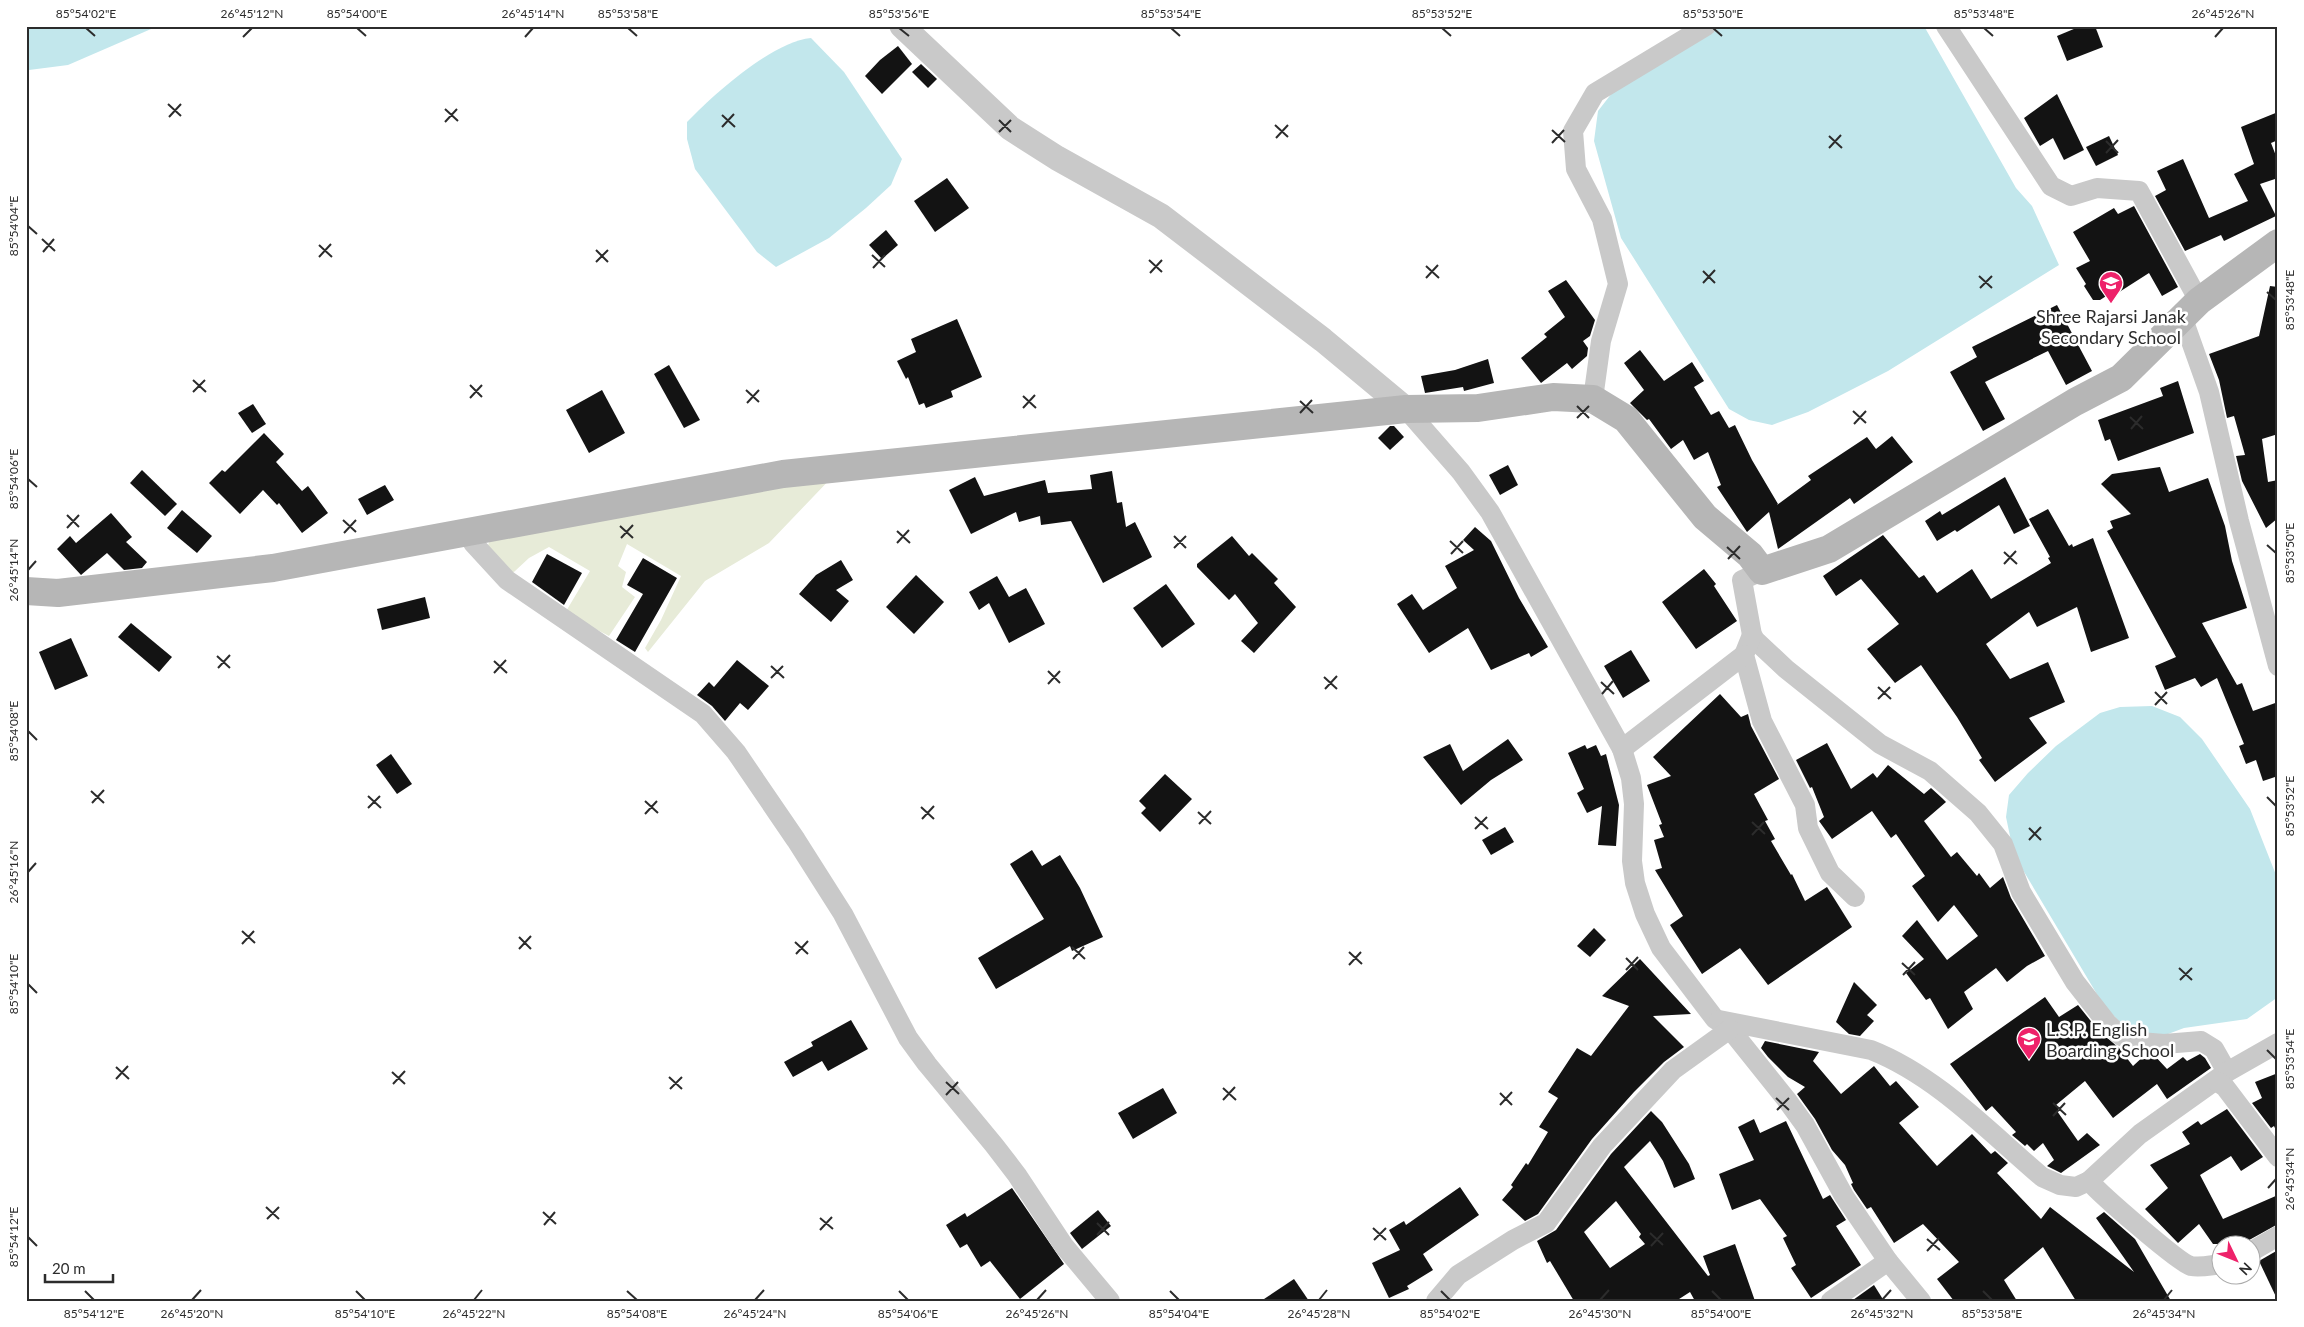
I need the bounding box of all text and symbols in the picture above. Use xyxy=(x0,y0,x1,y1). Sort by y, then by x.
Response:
text: 85°54'02"E xyxy=(56,6,116,21)
text: 26°45'12"N xyxy=(221,6,283,21)
text: 85°54'00"E xyxy=(327,6,387,21)
text: 26°45'14"N xyxy=(502,6,564,21)
text: 85°53'58"E xyxy=(598,6,658,21)
text: 85°53'56"E xyxy=(869,6,929,21)
text: 85°53'54"E xyxy=(1141,6,1201,21)
text: 85°53'52"E xyxy=(1412,6,1472,21)
text: 85°53'50"E xyxy=(1683,6,1743,21)
text: 85°53'48"E xyxy=(1954,6,2014,21)
text: 26°45'26"N xyxy=(2192,6,2254,21)
text: 85°54'04"E xyxy=(6,196,21,256)
school or university icon: Shree Rajarsi Janak Secondary School xyxy=(2098,270,2124,304)
text: 85°53'48"E xyxy=(2282,270,2297,330)
place label: Shree Rajarsi Janak Secondary School xyxy=(2036,305,2187,348)
text: 85°54'06"E xyxy=(6,449,21,509)
text: 85°53'50"E xyxy=(2282,523,2297,583)
text: 26°45'14"N xyxy=(6,539,21,601)
text: 85°54'08"E xyxy=(6,701,21,761)
text: 85°53'52"E xyxy=(2282,776,2297,836)
text: 26°45'16"N xyxy=(6,841,21,903)
text: 85°54'10"E xyxy=(6,954,21,1014)
place label: L.S.P. English Boarding School xyxy=(2046,1018,2174,1061)
school or university icon: L.S.P. English Boarding School xyxy=(2016,1026,2042,1060)
text: 85°53'54"E xyxy=(2282,1029,2297,1089)
text: 26°45'34"N xyxy=(2282,1148,2297,1210)
text: 85°54'12"E xyxy=(6,1207,21,1267)
north arrow xyxy=(2212,1234,2262,1284)
scale bar xyxy=(45,1252,112,1284)
text: 20 m xyxy=(52,1259,86,1277)
text: N xyxy=(2236,1259,2256,1279)
text: 85°54'12"E xyxy=(64,1306,124,1321)
text: 26°45'20"N xyxy=(161,1306,223,1321)
text: 85°54'10"E xyxy=(335,1306,395,1321)
text: 26°45'22"N xyxy=(443,1306,505,1321)
text: 85°54'08"E xyxy=(607,1306,667,1321)
text: 26°45'24"N xyxy=(724,1306,786,1321)
text: 85°54'06"E xyxy=(878,1306,938,1321)
text: 26°45'26"N xyxy=(1006,1306,1068,1321)
text: 85°54'04"E xyxy=(1149,1306,1209,1321)
text: 26°45'28"N xyxy=(1288,1306,1350,1321)
text: 85°54'02"E xyxy=(1420,1306,1480,1321)
text: 26°45'30"N xyxy=(1569,1306,1631,1321)
text: 85°54'00"E xyxy=(1691,1306,1751,1321)
text: 26°45'32"N xyxy=(1851,1306,1913,1321)
text: 85°53'58"E xyxy=(1962,1306,2022,1321)
text: 26°45'34"N xyxy=(2133,1306,2195,1321)

